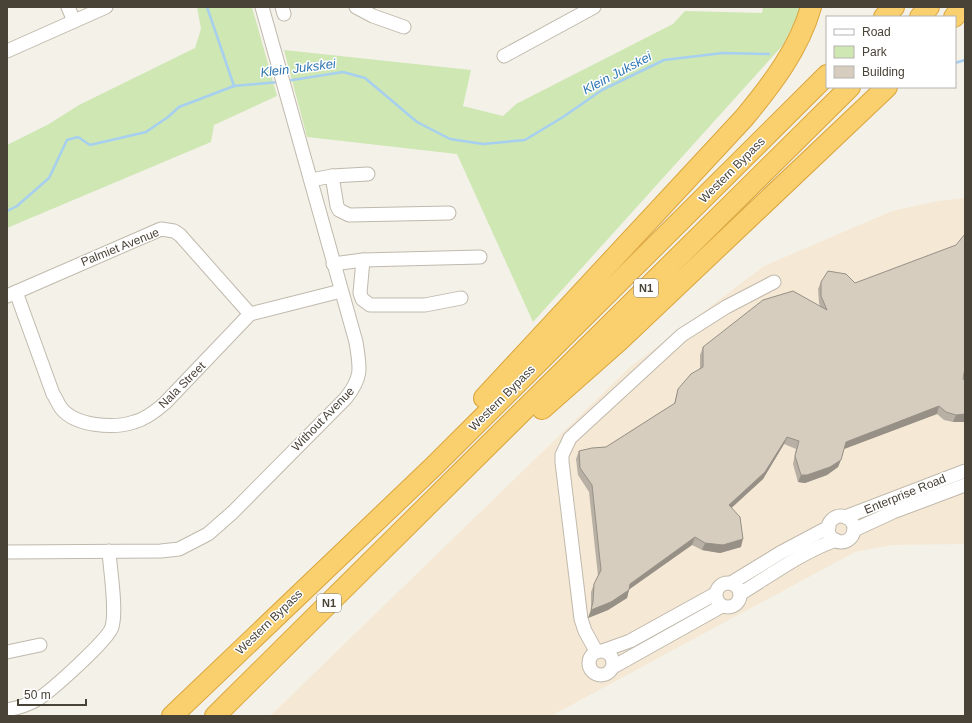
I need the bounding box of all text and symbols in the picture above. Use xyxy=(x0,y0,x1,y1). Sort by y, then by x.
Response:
legend xyxy=(826,16,956,88)
text: Road xyxy=(862,25,891,39)
text: Park xyxy=(862,45,888,59)
water label: Klein Jukskei xyxy=(580,48,655,97)
water label: Klein Jukskei xyxy=(259,56,338,80)
text: Building xyxy=(862,65,905,79)
street label: Western Bypass xyxy=(696,134,768,206)
street label: Palmiet Avenue xyxy=(79,225,161,269)
road number: N1 xyxy=(634,279,658,297)
street label: Nala Street xyxy=(156,358,209,411)
street label: Western Bypass xyxy=(466,362,538,434)
street label: Without Avenue xyxy=(289,384,357,454)
street label: Enterprise Road xyxy=(862,471,948,517)
street label: Western Bypass xyxy=(233,587,305,657)
road number: N1 xyxy=(317,594,341,612)
scale bar xyxy=(18,681,86,707)
text: 50 m xyxy=(24,688,51,702)

